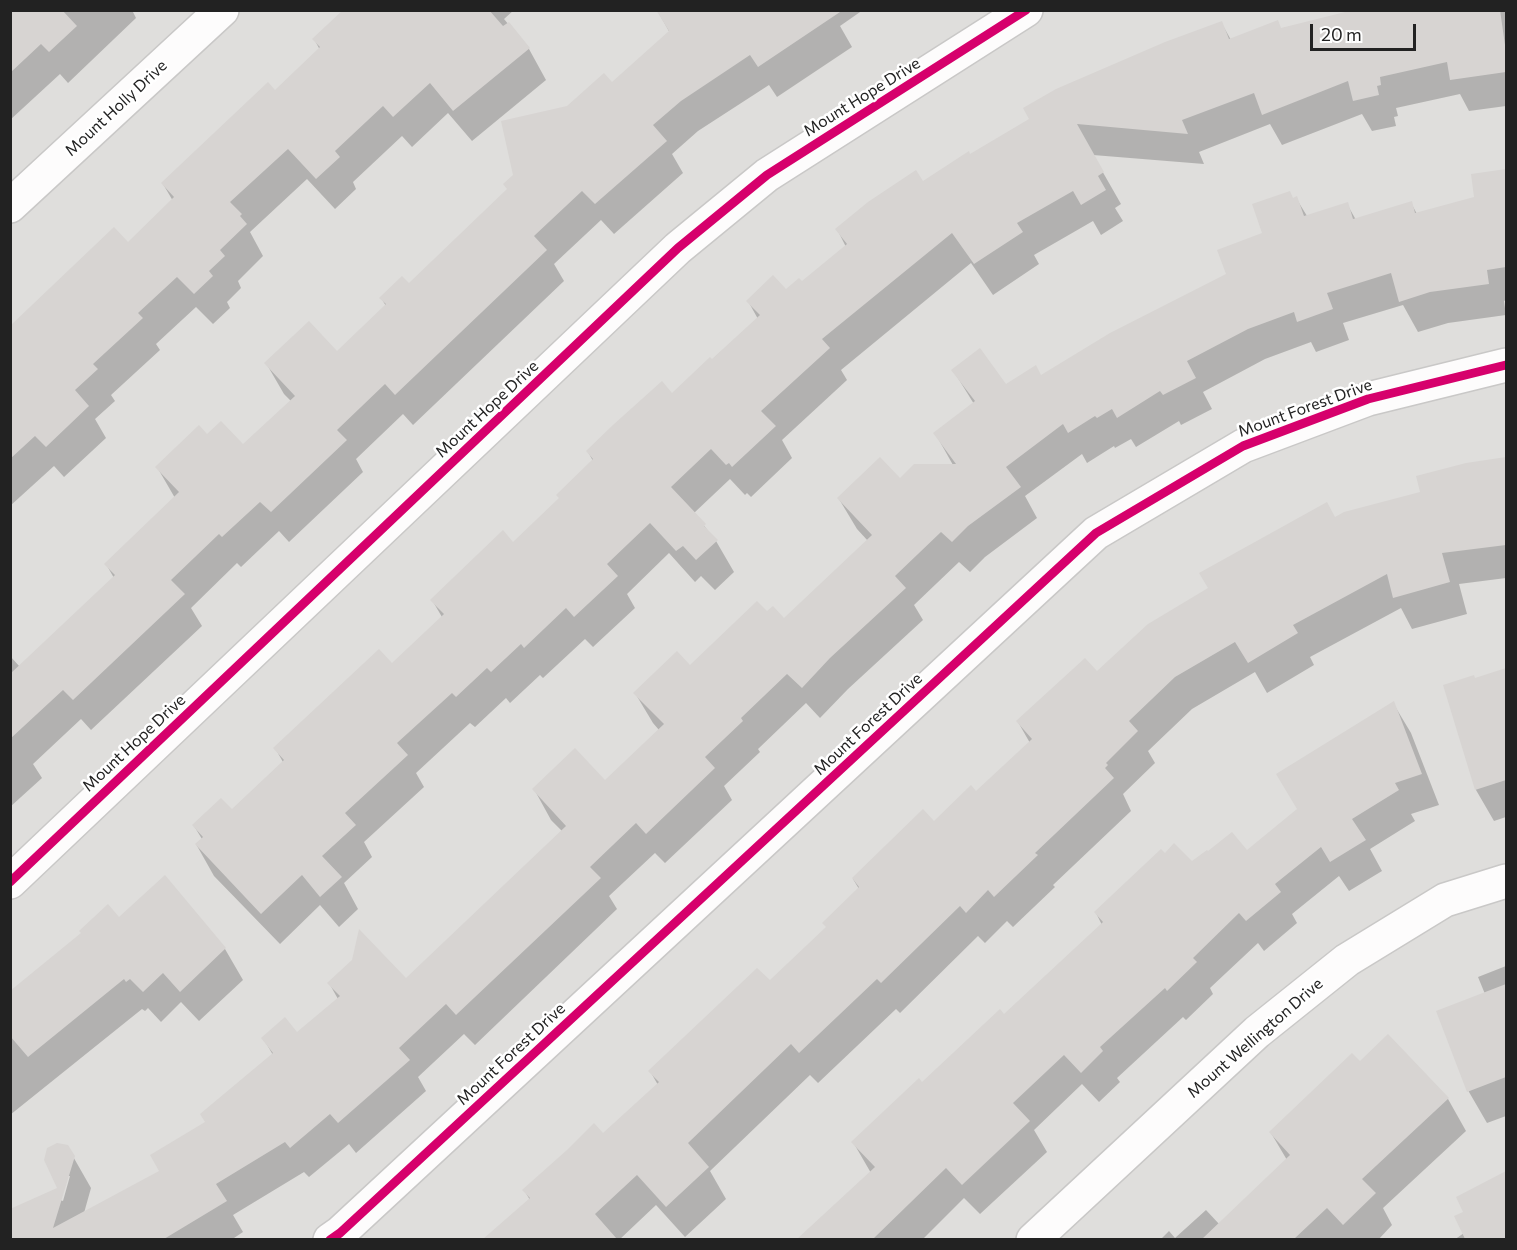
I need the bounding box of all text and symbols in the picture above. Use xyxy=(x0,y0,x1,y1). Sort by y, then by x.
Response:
scale bar xyxy=(1313,12,1420,50)
text: 20 m xyxy=(1321,23,1362,45)
street label: Mount Hope Drive xyxy=(800,53,924,141)
street label: Mount Holly Drive xyxy=(61,56,171,160)
street label: Mount Hope Drive xyxy=(432,356,542,462)
street label: Mount Forest Drive xyxy=(1235,375,1375,441)
street label: Mount Forest Drive xyxy=(810,669,926,779)
street label: Mount Hope Drive xyxy=(79,690,189,796)
street label: Mount Wellington Drive xyxy=(1183,974,1327,1102)
street label: Mount Forest Drive xyxy=(453,999,569,1109)

